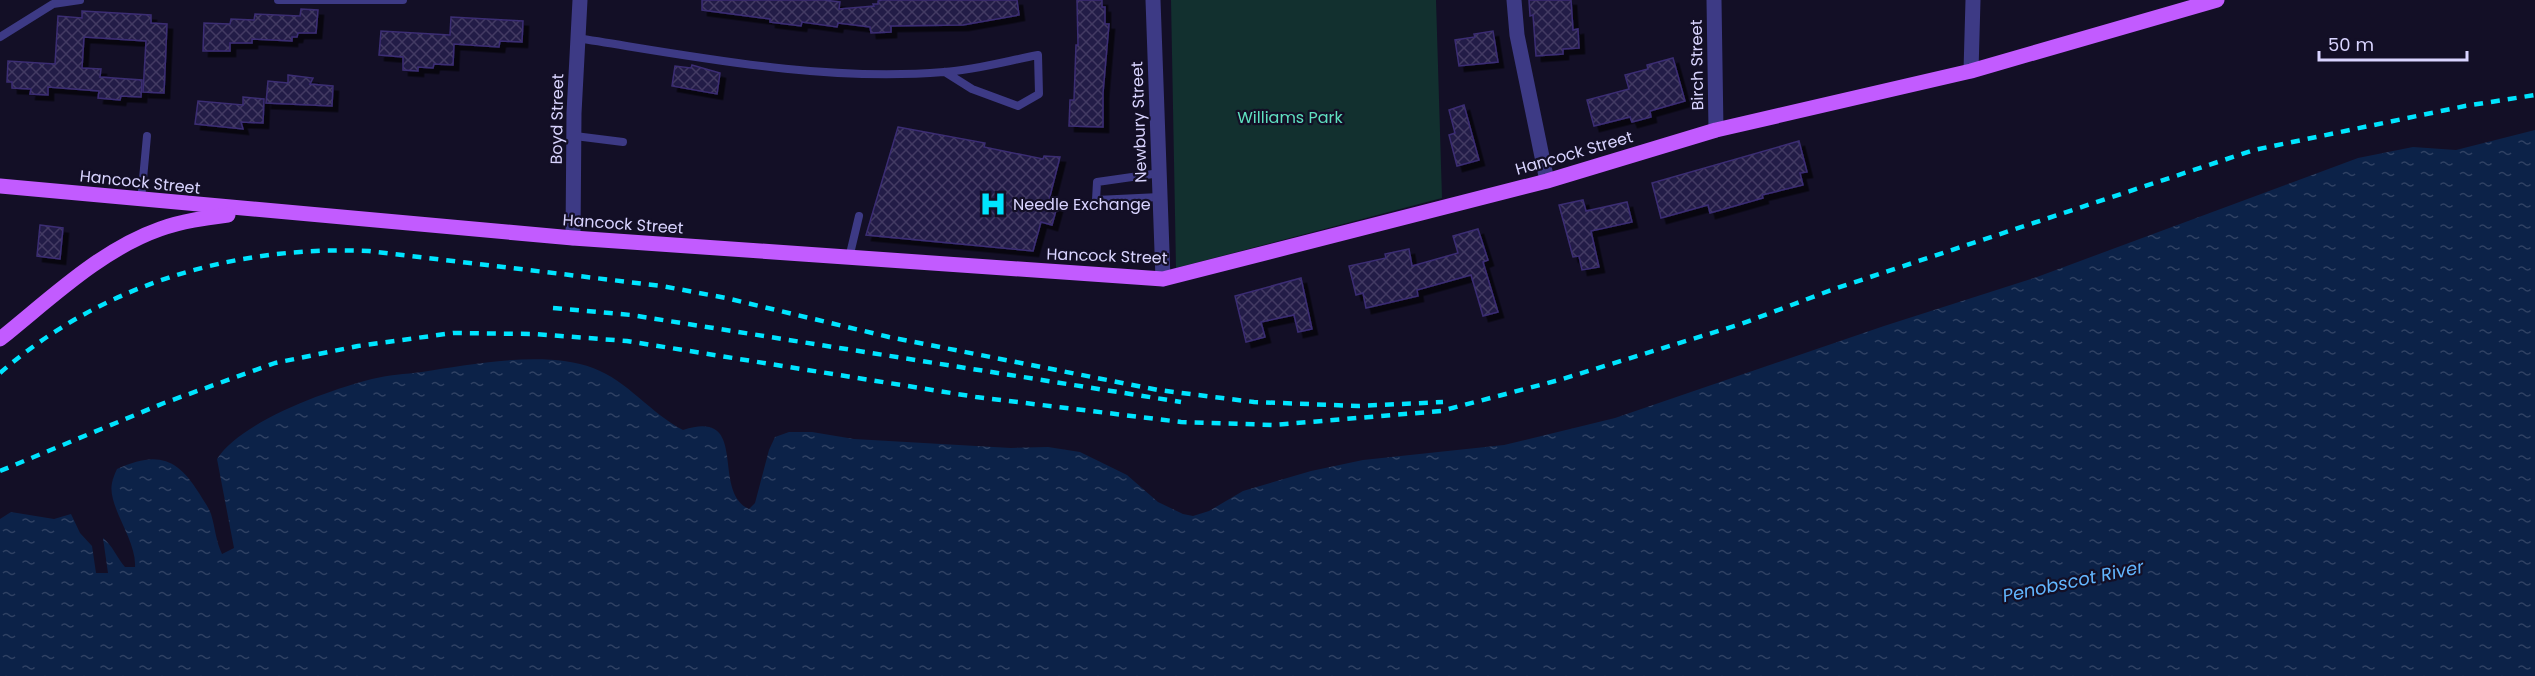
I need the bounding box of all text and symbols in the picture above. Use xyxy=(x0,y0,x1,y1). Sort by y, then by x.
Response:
street label: Birch Street xyxy=(1685,19,1709,111)
scale bar xyxy=(2319,24,2468,62)
text: 50 m xyxy=(2328,32,2374,57)
street label: Newbury Street xyxy=(1125,61,1153,183)
street label: Boyd Street xyxy=(545,73,569,165)
park label: Williams Park xyxy=(1237,106,1344,129)
street label: Hancock Street xyxy=(1513,125,1636,181)
street label: Hancock Street xyxy=(79,164,202,200)
hospital icon: Needle Exchange xyxy=(978,189,1008,219)
place label: Needle Exchange xyxy=(1013,193,1151,216)
street label: Hancock Street xyxy=(562,208,684,240)
street label: Hancock Street xyxy=(1046,242,1168,270)
water label: Penobscot River xyxy=(2000,554,2147,608)

